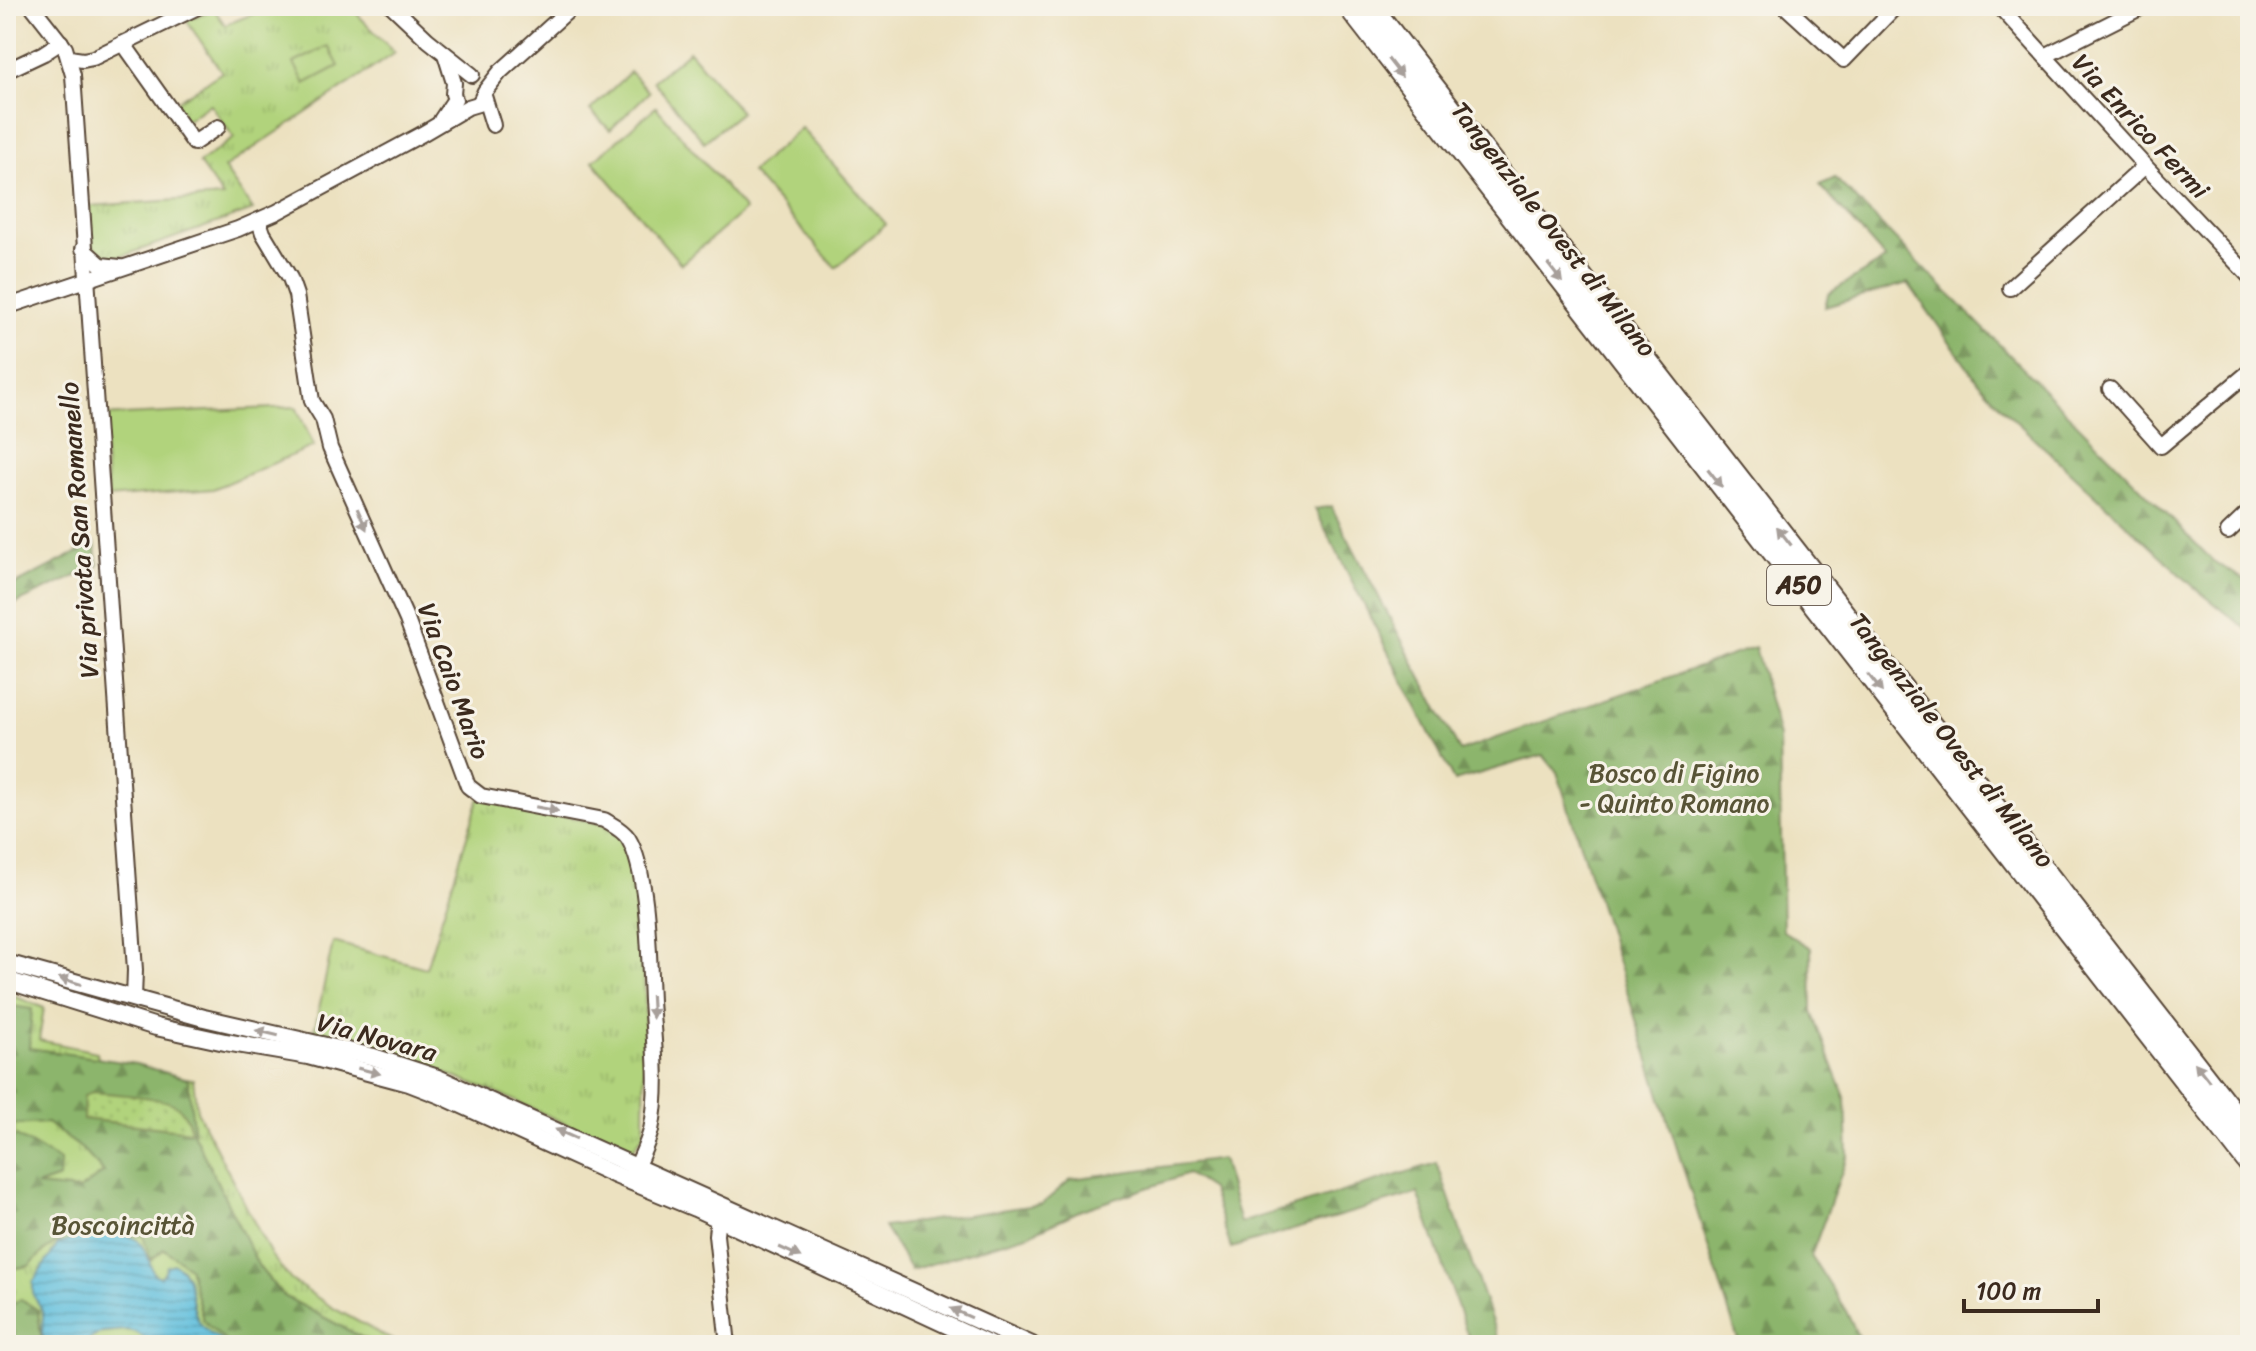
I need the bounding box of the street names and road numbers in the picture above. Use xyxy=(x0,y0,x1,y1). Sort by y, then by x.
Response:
street label: Via Enrico Fermi xyxy=(2060,42,2222,211)
street label: Tangenziale Ovest di Milano xyxy=(1439,91,1669,367)
street label: Via privata San Romanello xyxy=(46,380,112,680)
road number: A50 xyxy=(1767,565,1831,605)
street label: Via Caio Mario xyxy=(404,596,504,766)
street label: Tangenziale Ovest di Milano xyxy=(1837,602,2067,878)
street label: Via Novara xyxy=(312,999,443,1075)

